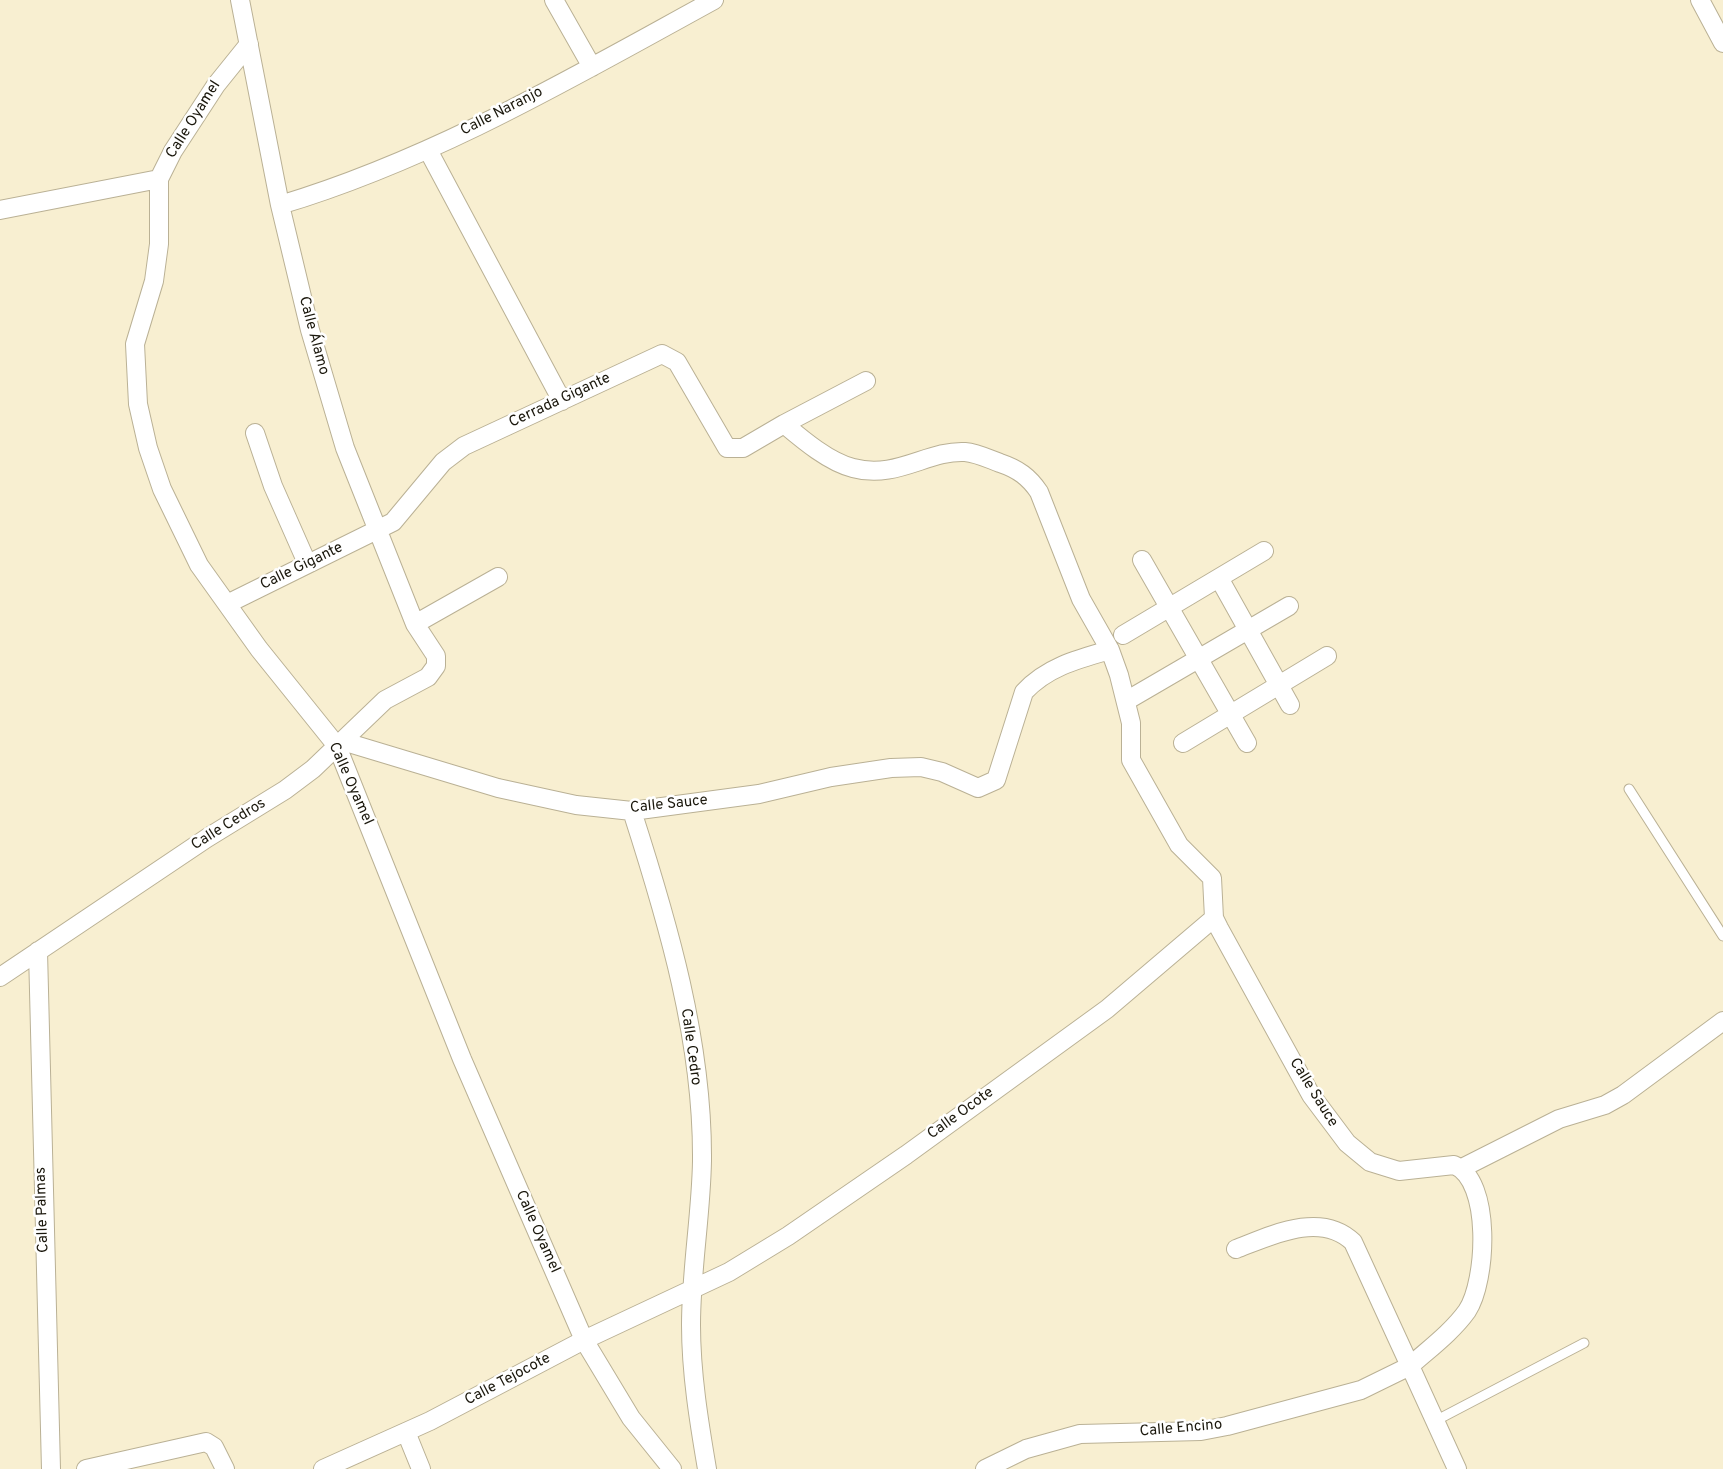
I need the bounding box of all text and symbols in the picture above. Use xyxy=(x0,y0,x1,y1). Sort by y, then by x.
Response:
street label: Calle Oyamel xyxy=(163,78,225,162)
street label: Calle Naranjo xyxy=(458,84,546,140)
street label: Calle Álamo xyxy=(294,295,332,377)
street label: Cerrada Gigante xyxy=(506,370,614,432)
street label: Calle Gigante xyxy=(258,539,346,595)
street label: Calle Oyamel xyxy=(324,740,376,828)
street label: Calle Sauce xyxy=(629,792,709,818)
street label: Calle Cedros xyxy=(188,795,270,855)
street label: Calle Cedro xyxy=(676,1007,704,1087)
street label: Calle Sauce xyxy=(1285,1055,1341,1131)
street label: Calle Ocote xyxy=(924,1084,998,1144)
street label: Calle Palmas xyxy=(33,1167,53,1253)
street label: Calle Oyamel xyxy=(511,1188,563,1276)
street label: Calle Tejocote xyxy=(462,1350,554,1410)
street label: Calle Encino xyxy=(1139,1416,1223,1442)

